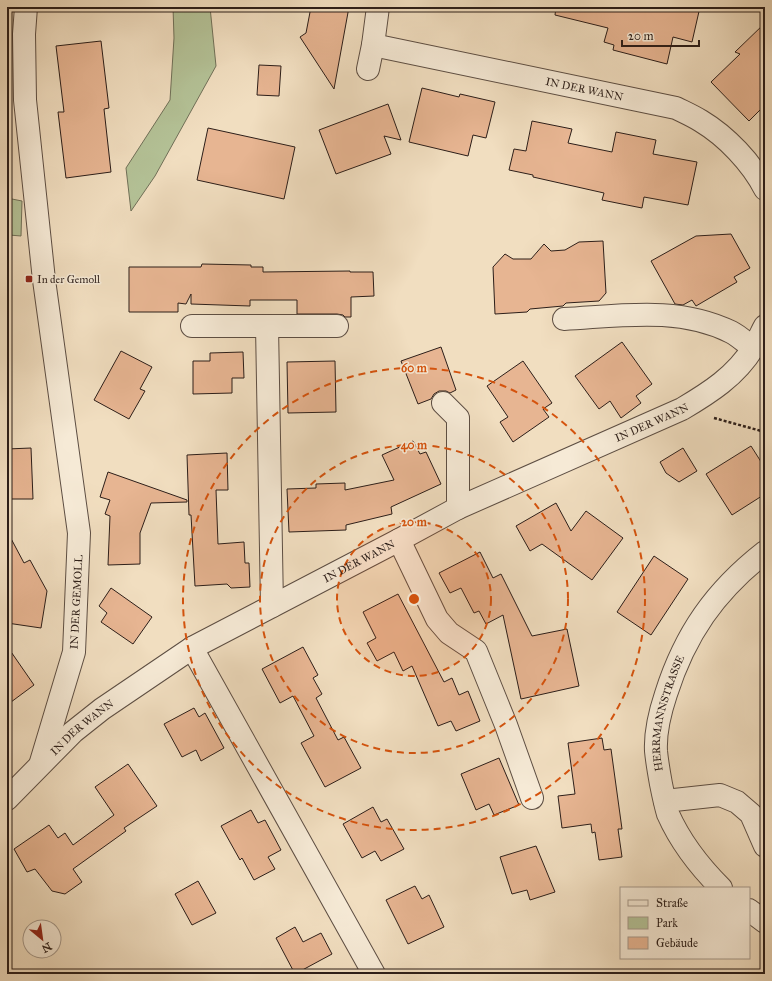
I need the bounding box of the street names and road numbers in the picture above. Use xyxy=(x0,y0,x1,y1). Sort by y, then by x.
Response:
street label: IN DER WANN xyxy=(544,75,624,104)
street label: IN DER WANN xyxy=(613,401,691,445)
street label: IN DER WANN xyxy=(321,537,397,585)
street label: IN DER GEMOLL xyxy=(68,554,85,650)
street label: HERRMANNSTRASSE xyxy=(650,653,687,772)
street label: IN DER WANN xyxy=(48,697,116,758)

